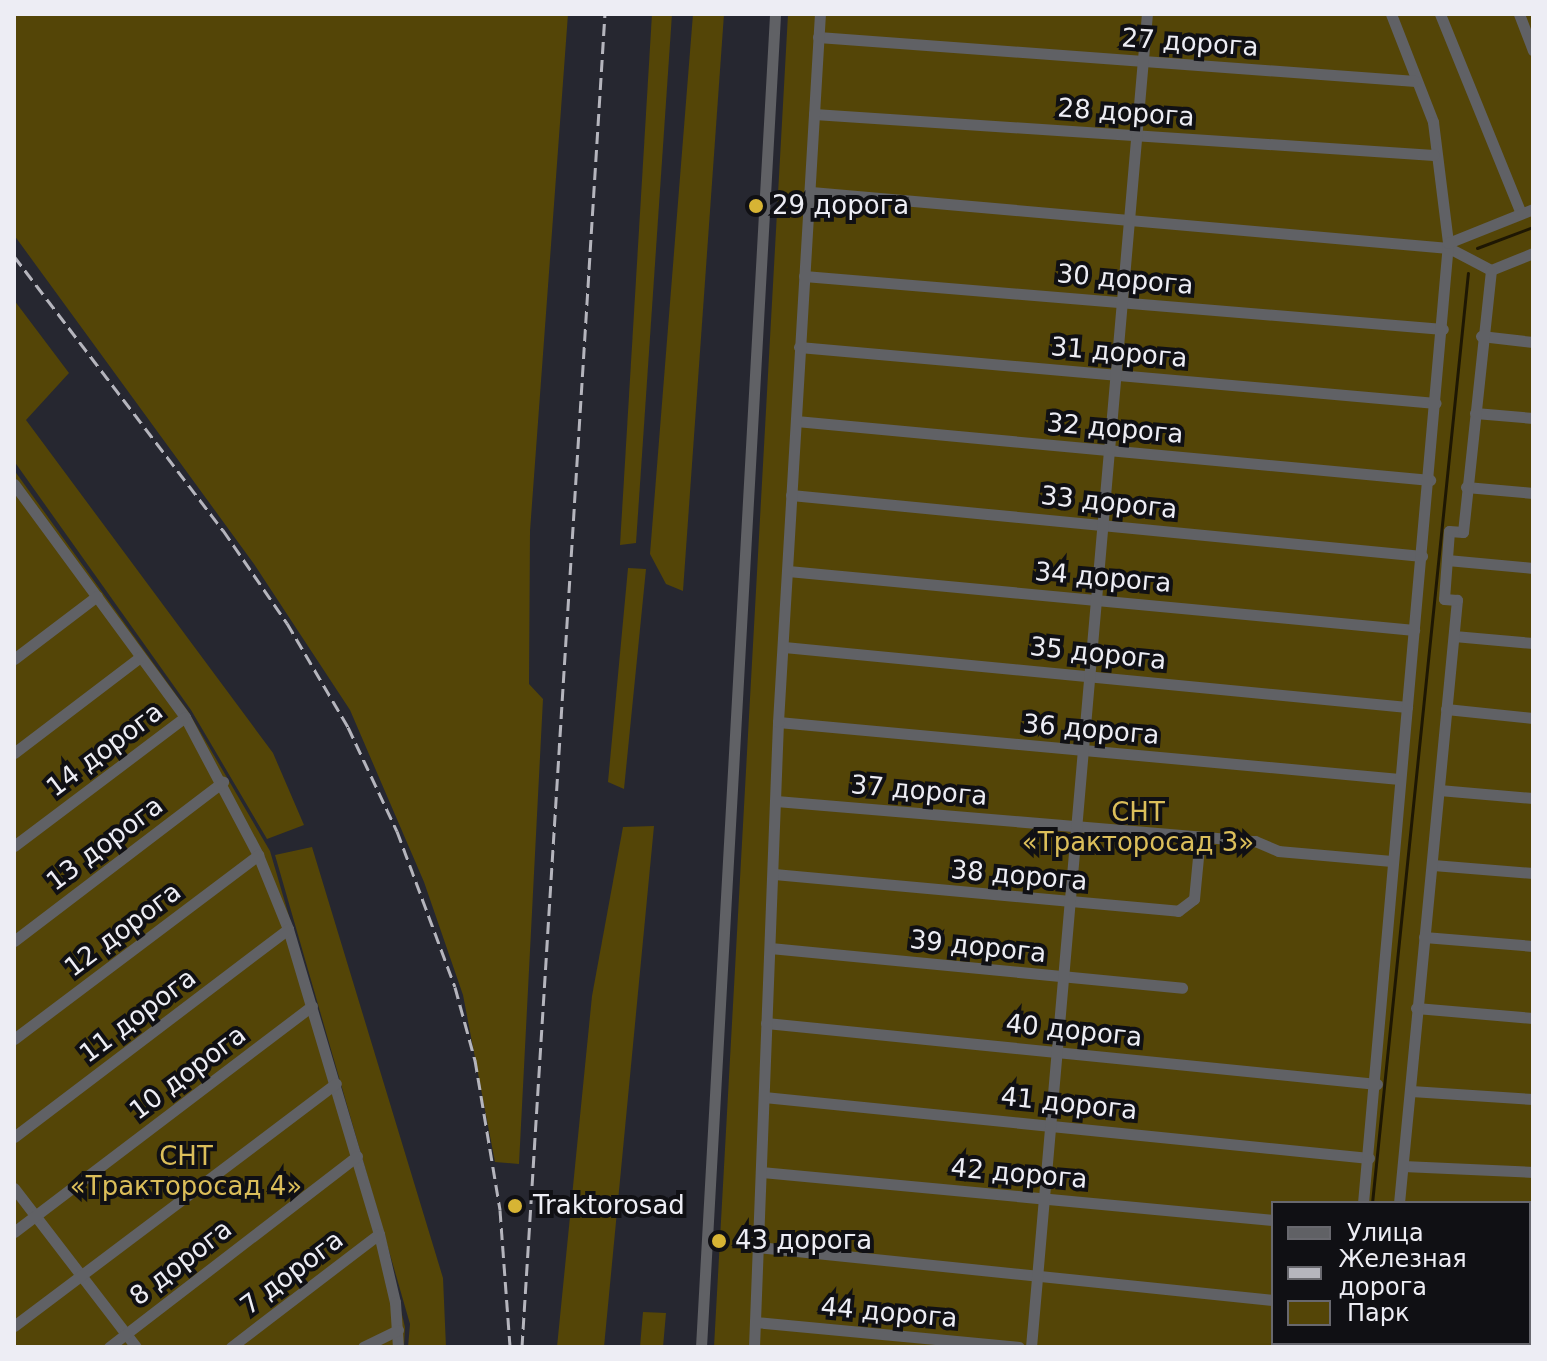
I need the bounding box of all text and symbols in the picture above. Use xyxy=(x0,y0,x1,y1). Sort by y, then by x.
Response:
street label: 27 дорога xyxy=(1120,23,1260,63)
street label: 28 дорога xyxy=(1056,93,1196,133)
place label: 29 дорога xyxy=(772,190,909,222)
marker: 29 дорога xyxy=(747,197,765,215)
street label: 30 дорога xyxy=(1055,258,1195,302)
street label: 31 дорога xyxy=(1049,331,1189,375)
street label: 32 дорога xyxy=(1045,407,1185,451)
street label: 33 дорога xyxy=(1039,480,1179,526)
street label: 34 дорога xyxy=(1033,556,1173,600)
street label: 35 дорога xyxy=(1028,631,1168,677)
street label: 14 дорога xyxy=(41,696,169,804)
street label: 36 дорога xyxy=(1021,708,1161,752)
street label: 37 дорога xyxy=(849,769,989,813)
street label: 13 дорога xyxy=(41,790,169,898)
park label: СНТ «Тракторосад 3» xyxy=(1022,797,1254,858)
street label: 38 дорога xyxy=(949,854,1089,898)
street label: 12 дорога xyxy=(59,876,187,984)
street label: 39 дорога xyxy=(908,924,1048,970)
street label: 11 дорога xyxy=(74,962,202,1070)
street label: 40 дорога xyxy=(1004,1008,1144,1054)
street label: 10 дорога xyxy=(124,1019,252,1127)
street label: 41 дорога xyxy=(999,1081,1139,1127)
park label: СНТ «Тракторосад 4» xyxy=(70,1141,302,1202)
street label: 42 дорога xyxy=(949,1152,1089,1196)
place label: Traktorosad xyxy=(533,1190,685,1222)
marker: Traktorosad xyxy=(504,1195,526,1217)
legend xyxy=(1271,1201,1531,1345)
street label: 8 дорога xyxy=(124,1214,238,1312)
text: Улица xyxy=(1347,1219,1424,1247)
street label: 7 дорога xyxy=(234,1224,350,1322)
place label: 43 дорога xyxy=(735,1225,872,1257)
marker: 43 дорога xyxy=(710,1232,728,1250)
text: Железная дорога xyxy=(1338,1245,1467,1301)
street label: 44 дорога xyxy=(819,1291,959,1335)
text: Парк xyxy=(1347,1299,1409,1327)

